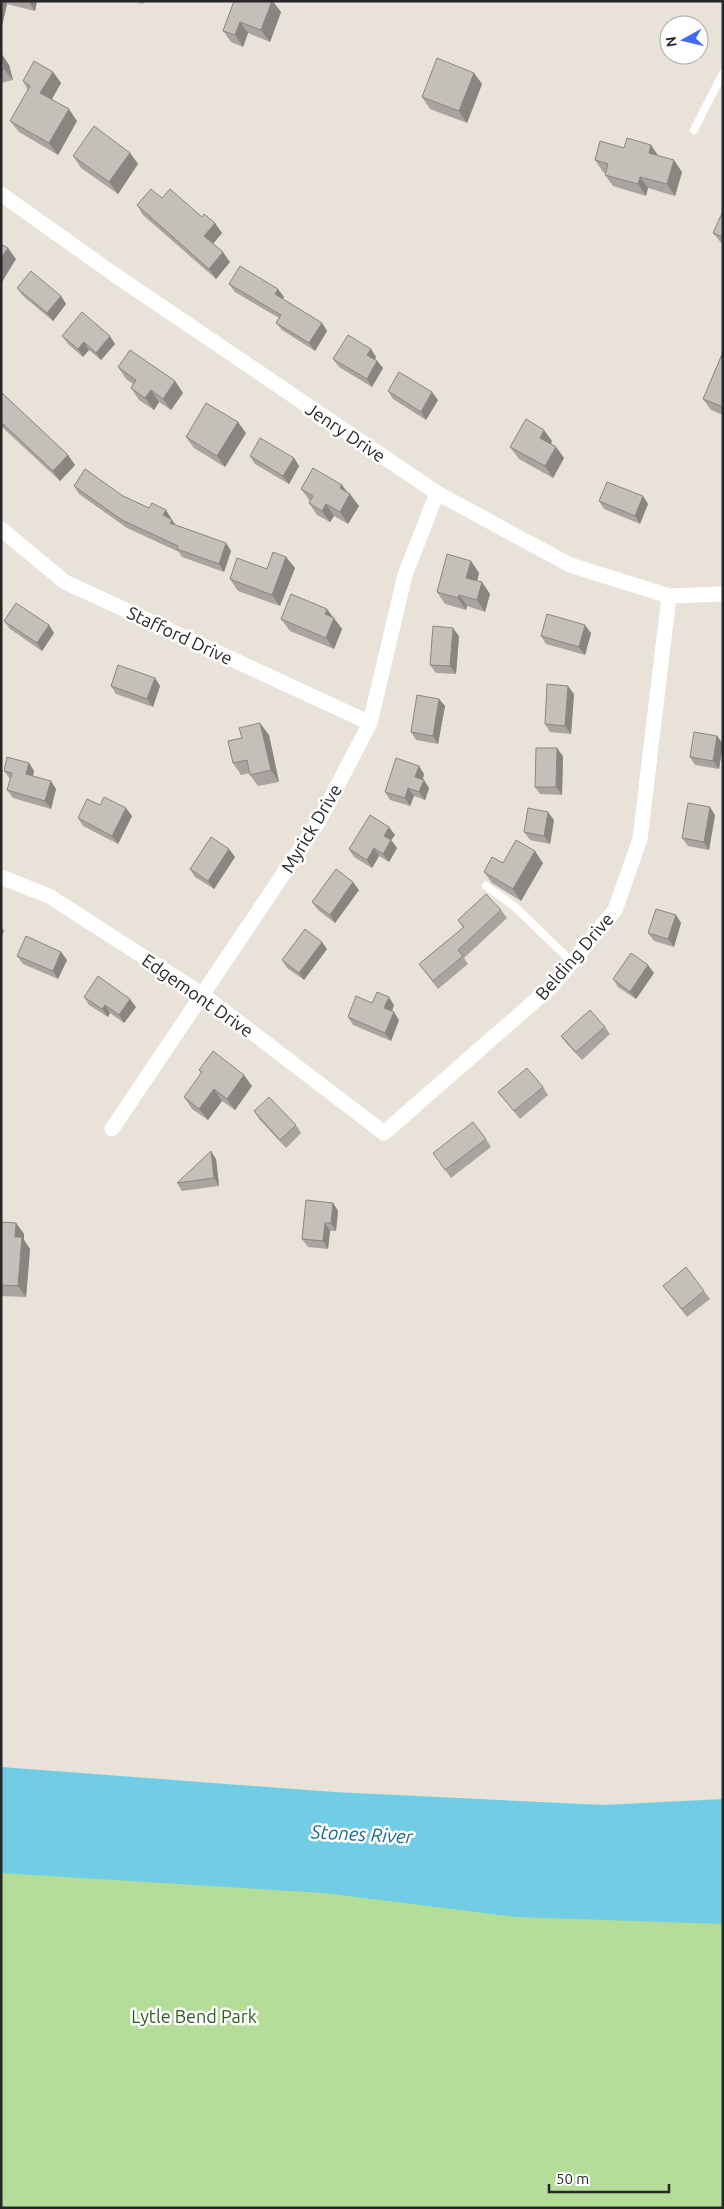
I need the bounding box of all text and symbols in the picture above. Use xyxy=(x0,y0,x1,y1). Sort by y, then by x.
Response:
north arrow xyxy=(659,15,709,65)
text: N xyxy=(662,36,680,48)
street label: Jenry Drive xyxy=(302,398,390,466)
street label: Stafford Drive xyxy=(124,602,236,668)
street label: Myrick Drive xyxy=(277,780,345,876)
street label: Belding Drive xyxy=(531,909,617,1003)
street label: Edgemont Drive xyxy=(139,949,257,1041)
water label: Stones River xyxy=(309,1820,414,1848)
park label: Lytle Bend Park xyxy=(131,2006,257,2026)
scale bar xyxy=(549,2162,669,2194)
text: 50 m xyxy=(556,2170,589,2187)

